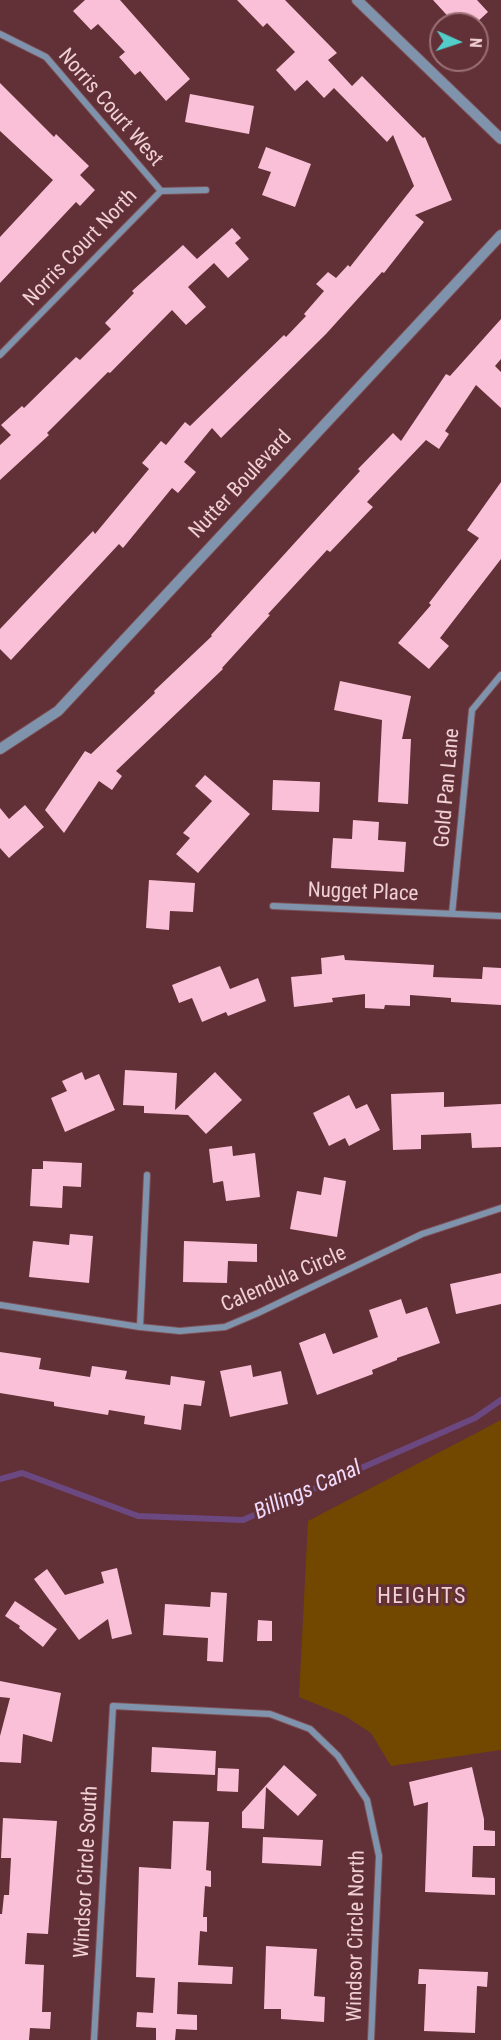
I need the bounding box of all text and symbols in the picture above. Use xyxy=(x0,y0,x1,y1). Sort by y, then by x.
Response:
north arrow xyxy=(429,12,489,72)
text: N xyxy=(466,37,485,48)
street label: Norris Court West xyxy=(52,44,168,172)
street label: Norris Court North xyxy=(19,184,143,312)
street label: Nutter Boulevard xyxy=(184,426,298,544)
street label: Gold Pan Lane xyxy=(430,727,466,849)
street label: Nugget Place xyxy=(307,878,419,908)
street label: Calendula Circle xyxy=(218,1241,350,1319)
water label: Billings Canal xyxy=(250,1456,366,1526)
district label: HEIGHTS xyxy=(377,1584,467,1610)
street label: Windsor Circle South xyxy=(70,1785,104,1959)
street label: Windsor Circle North xyxy=(343,1850,371,2022)

